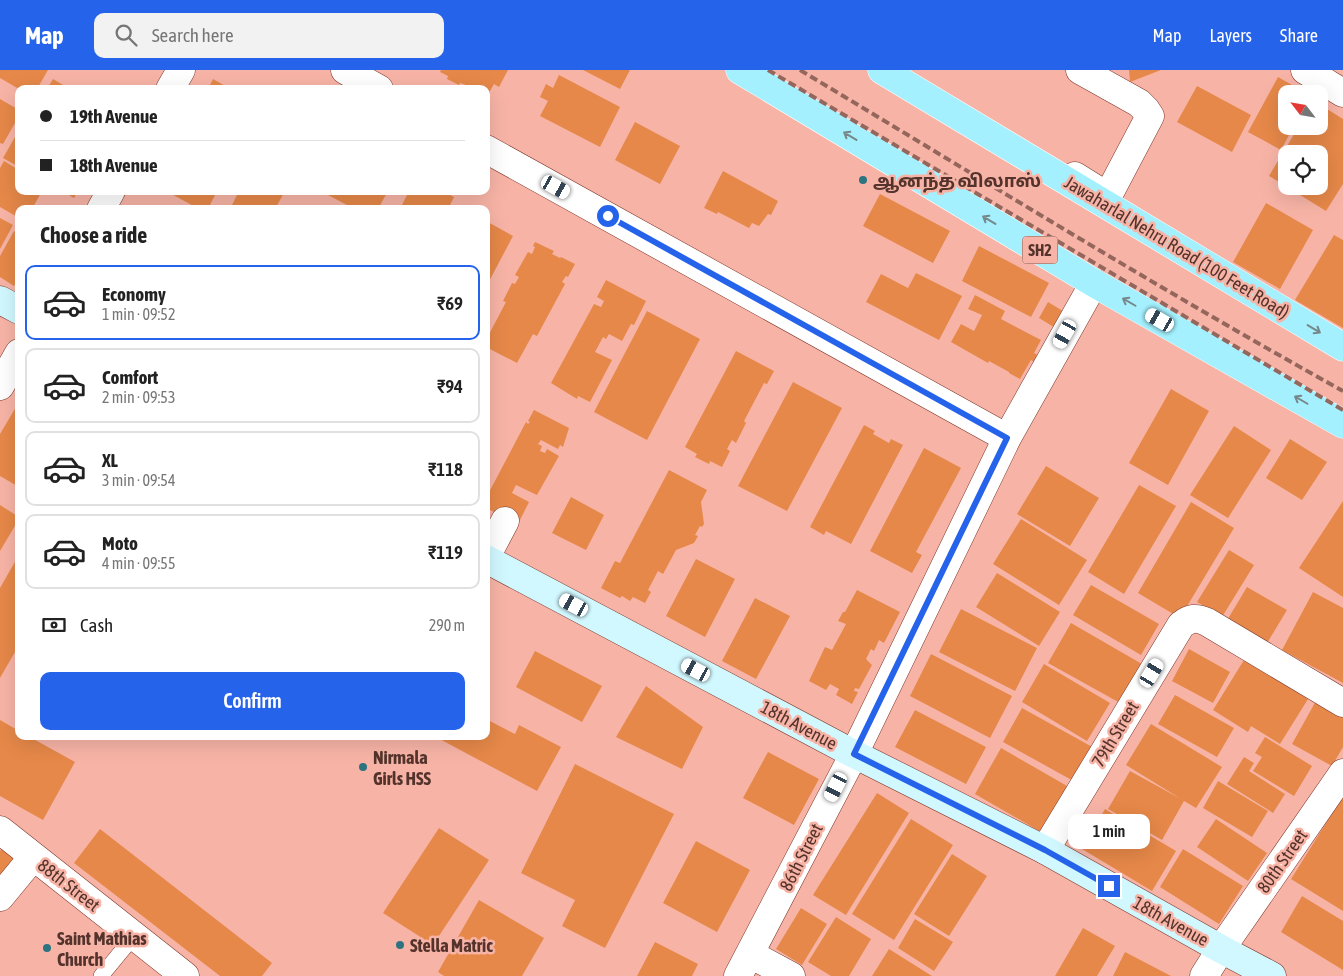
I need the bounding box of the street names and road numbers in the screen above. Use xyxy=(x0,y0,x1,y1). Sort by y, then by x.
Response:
street label: Jawaharlal Nehru Road (100 Feet Road) xyxy=(1061,171,1293,323)
road number: SH2 xyxy=(1022,236,1058,264)
street label: 18th Avenue xyxy=(757,696,841,754)
street label: 79th Street xyxy=(1087,697,1143,771)
street label: 86th Street xyxy=(775,820,827,894)
street label: 80th Street xyxy=(1253,825,1311,897)
street label: 88th Street xyxy=(34,854,104,916)
street label: 18th Avenue xyxy=(1130,892,1212,950)

